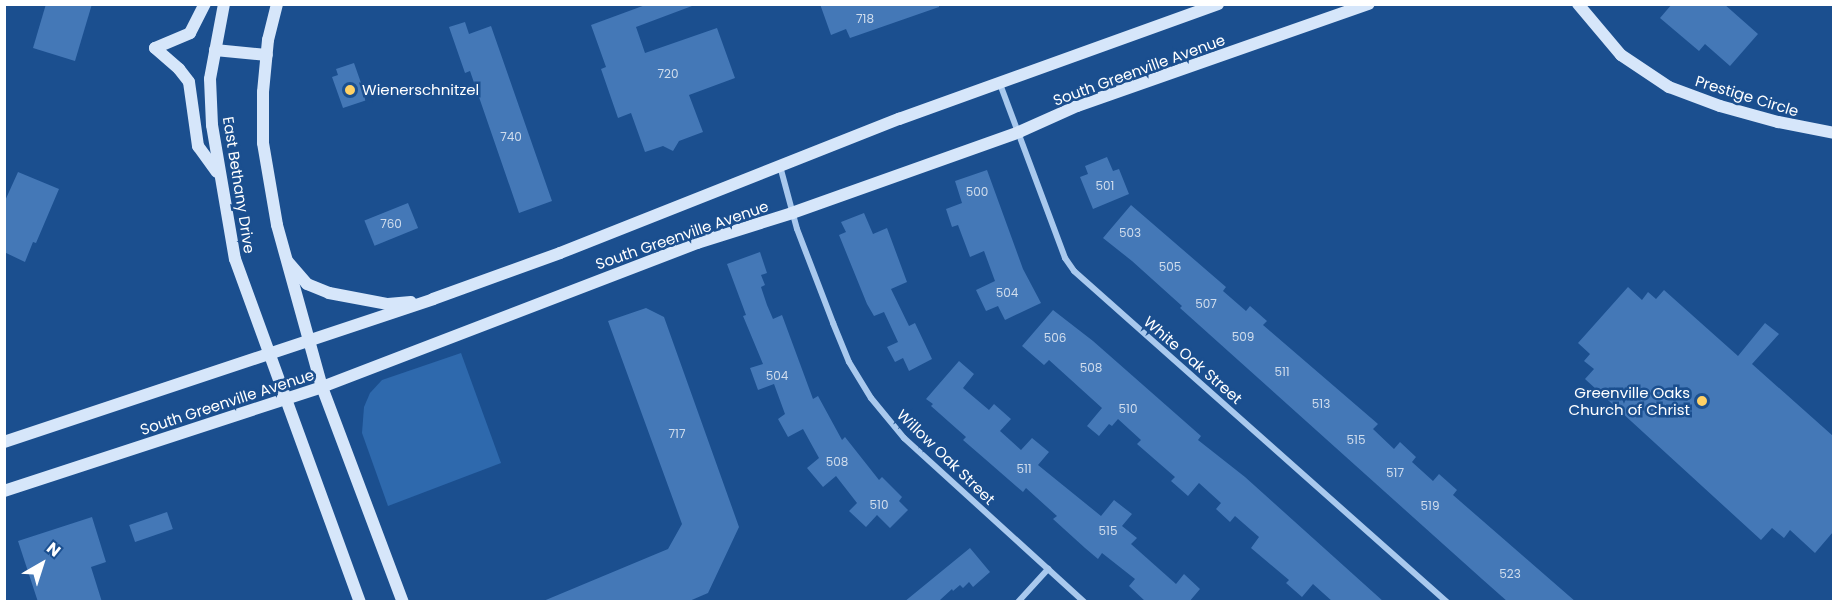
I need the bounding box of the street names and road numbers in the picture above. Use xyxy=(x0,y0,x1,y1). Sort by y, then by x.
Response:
street label: South Greenville Avenue xyxy=(1051,30,1227,110)
street label: Prestige Circle xyxy=(1693,72,1801,120)
street label: East Bethany Drive xyxy=(219,115,259,255)
street label: South Greenville Avenue xyxy=(593,197,771,273)
street label: White Oak Street xyxy=(1140,312,1246,408)
street label: South Greenville Avenue xyxy=(138,365,316,439)
street label: Willow Oak Street xyxy=(893,406,999,508)

